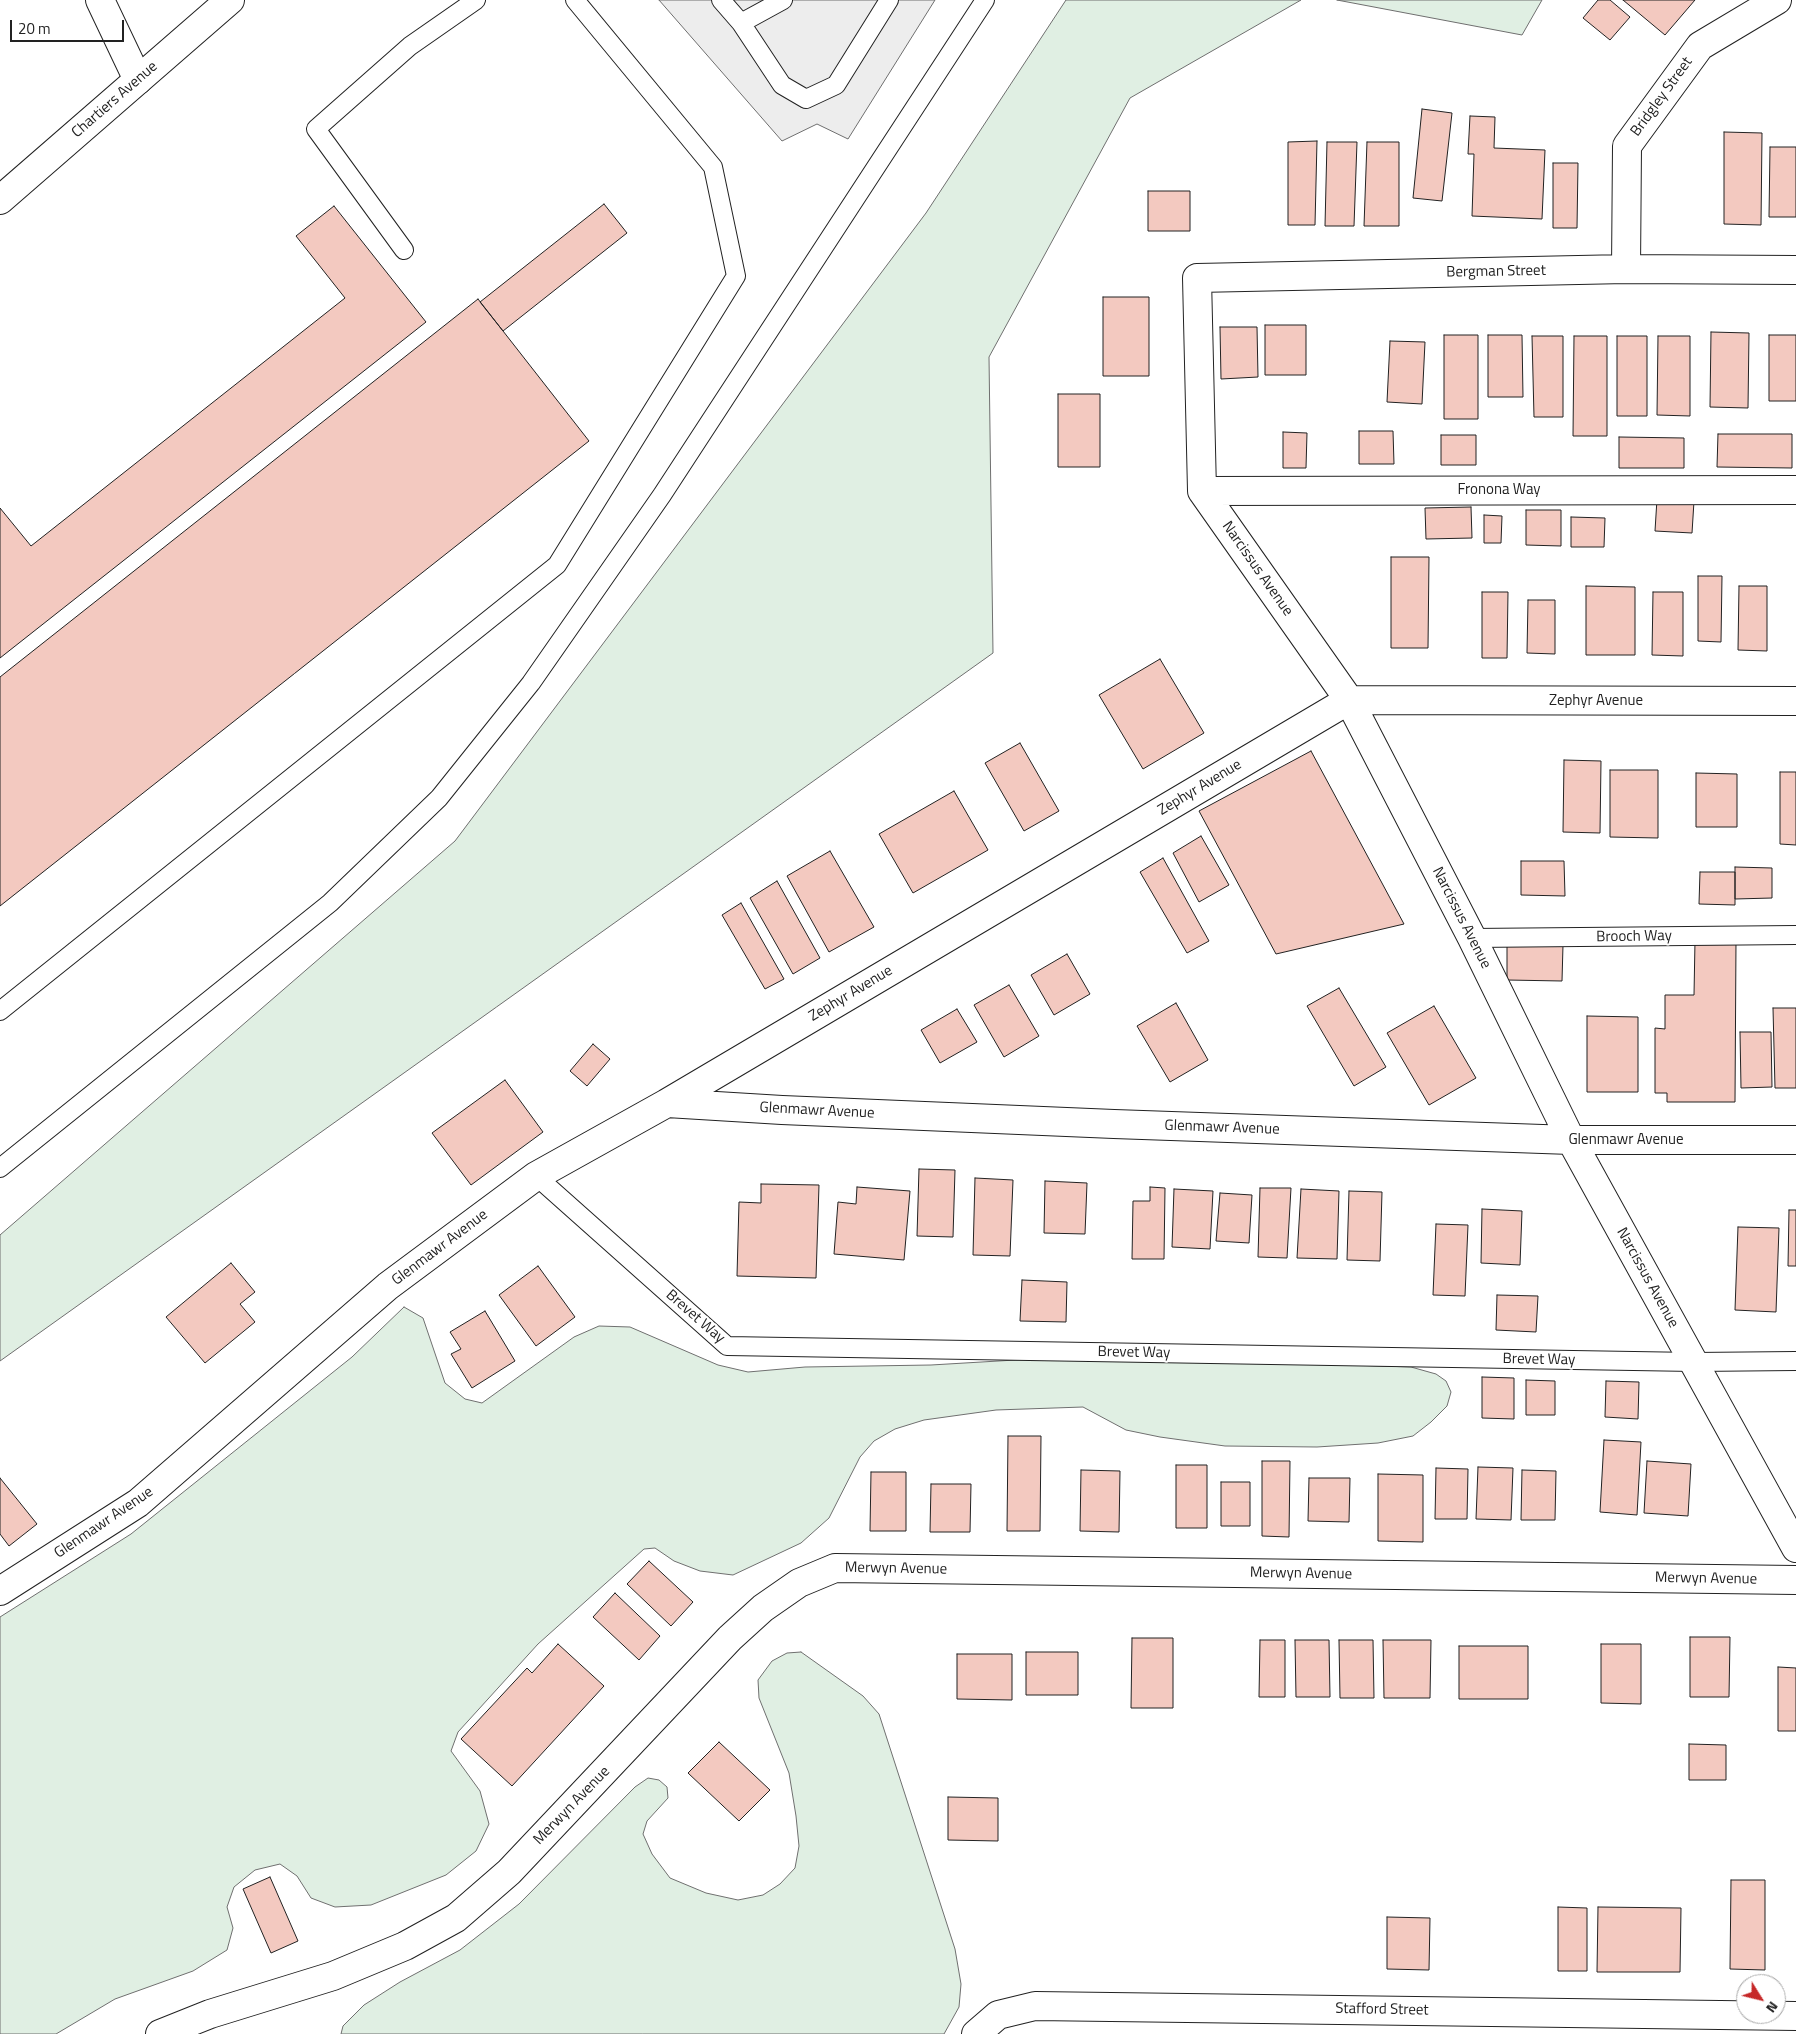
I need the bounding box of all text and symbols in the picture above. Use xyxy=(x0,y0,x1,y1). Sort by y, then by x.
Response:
scale bar xyxy=(12,10,126,42)
text: 20 m xyxy=(18,17,51,40)
street label: Bridgley Street xyxy=(1627,54,1697,140)
street label: Chartiers Avenue xyxy=(69,58,161,142)
street label: Bergman Street xyxy=(1446,262,1546,282)
street label: Fronona Way xyxy=(1457,481,1541,499)
street label: Narcissus Avenue xyxy=(1218,518,1296,620)
street label: Zephyr Avenue xyxy=(1549,692,1643,710)
street label: Zephyr Avenue xyxy=(1155,756,1245,820)
street label: Narcissus Avenue xyxy=(1428,864,1494,972)
street label: Brooch Way xyxy=(1596,927,1672,947)
street label: Zephyr Avenue xyxy=(806,962,896,1026)
street label: Glenmawr Avenue xyxy=(759,1099,875,1123)
street label: Glenmawr Avenue xyxy=(1164,1117,1280,1139)
street label: Glenmawr Avenue xyxy=(1568,1131,1684,1149)
street label: Glenmawr Avenue xyxy=(389,1206,491,1290)
street label: Narcissus Avenue xyxy=(1612,1225,1682,1331)
street label: Brevet Way xyxy=(662,1286,728,1348)
street label: Brevet Way xyxy=(1098,1343,1170,1363)
street label: Brevet Way xyxy=(1503,1350,1575,1370)
street label: Glenmawr Avenue xyxy=(51,1483,157,1563)
street label: Merwyn Avenue xyxy=(845,1559,947,1579)
street label: Merwyn Avenue xyxy=(1250,1564,1352,1584)
street label: Merwyn Avenue xyxy=(1655,1569,1757,1589)
street label: Merwyn Avenue xyxy=(530,1763,614,1849)
north arrow xyxy=(1736,1974,1786,2024)
text: N xyxy=(1761,1997,1784,2018)
street label: Stafford Street xyxy=(1335,2000,1429,2020)

